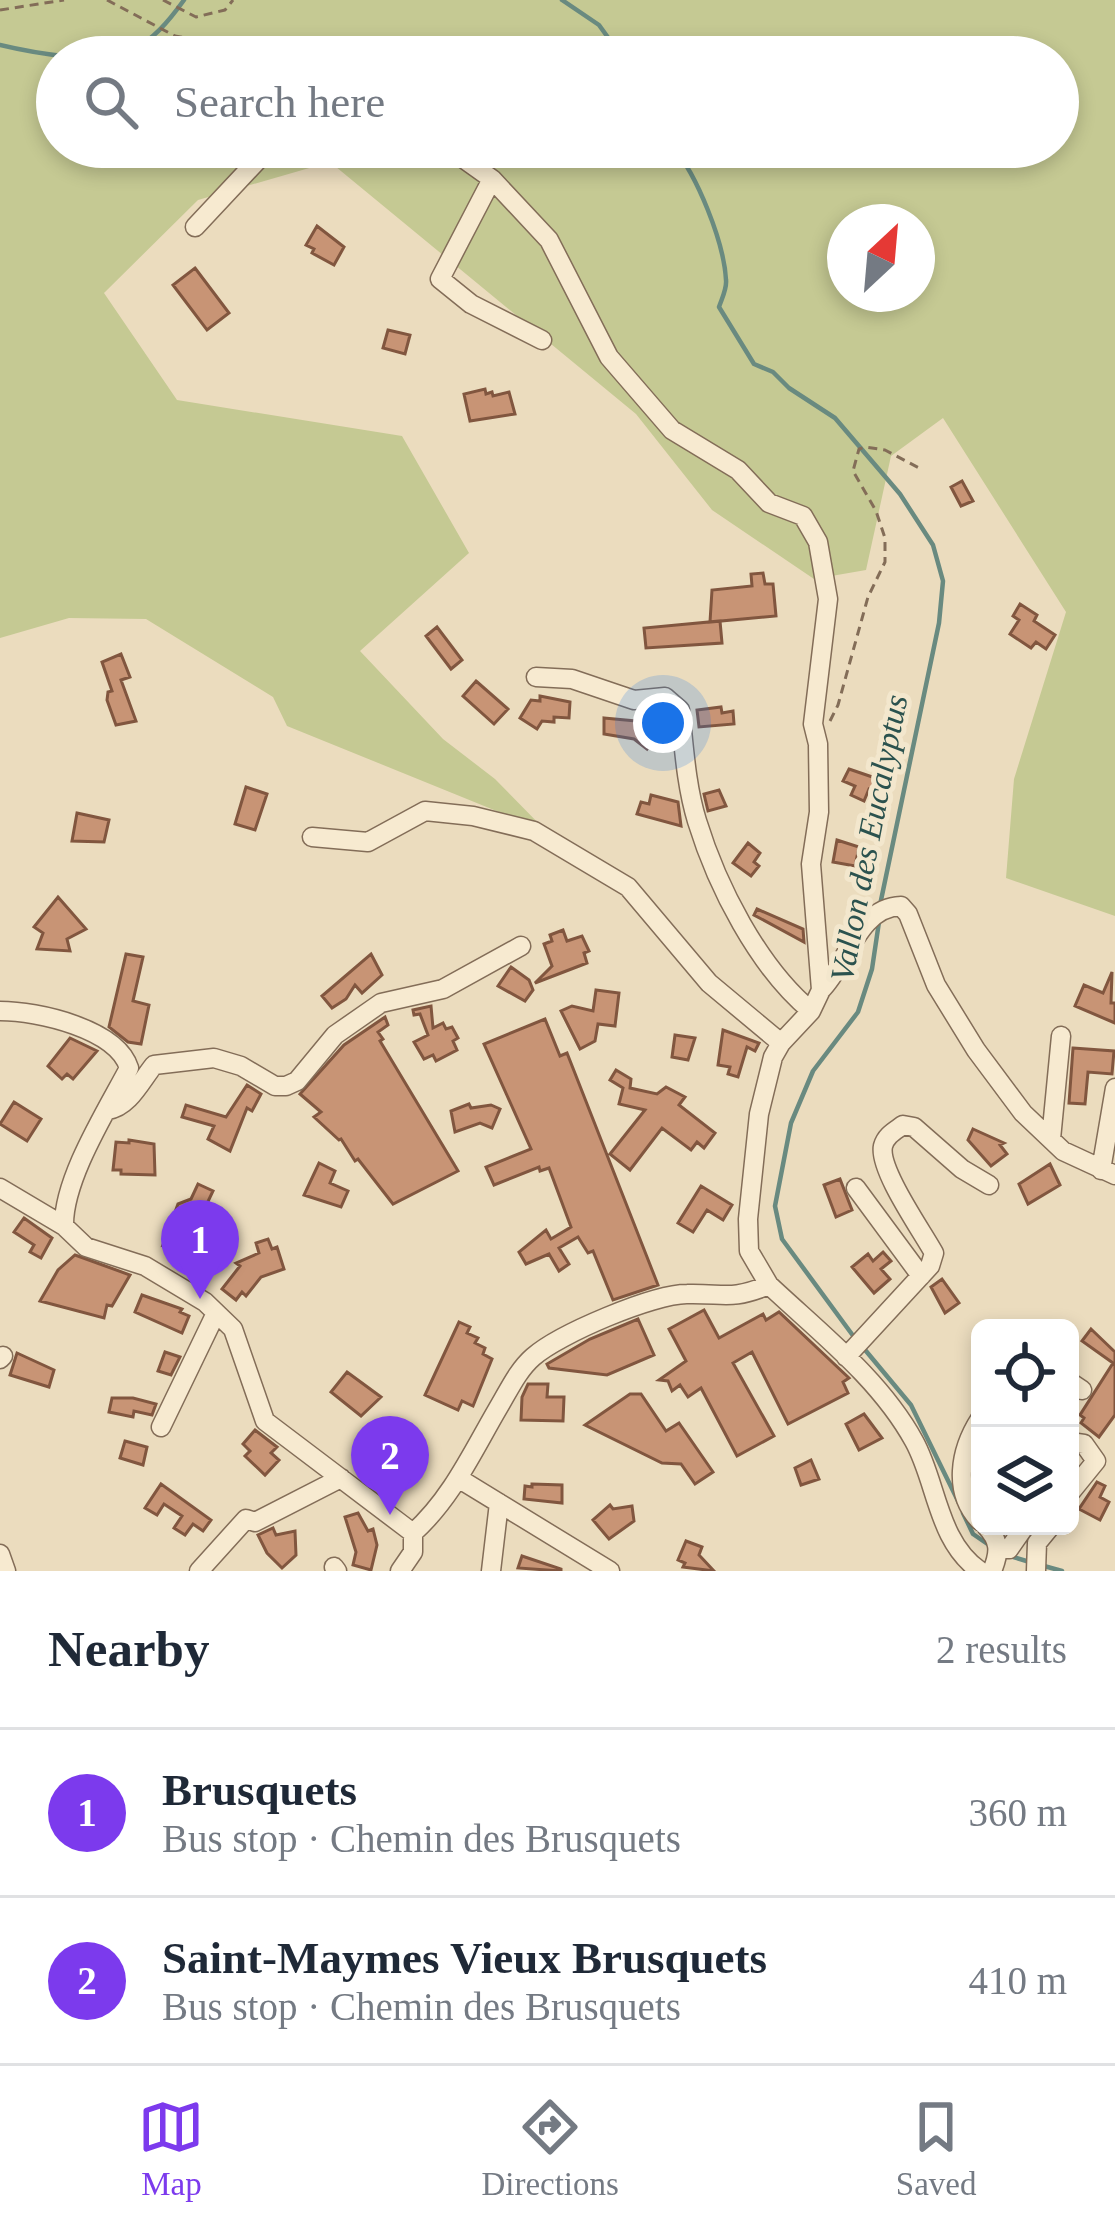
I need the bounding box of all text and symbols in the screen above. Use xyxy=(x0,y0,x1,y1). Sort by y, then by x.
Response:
search box xyxy=(36,36,1079,168)
icon: search xyxy=(78,69,144,135)
text: Search here xyxy=(174,77,385,127)
north arrow xyxy=(827,204,935,312)
water label: Vallon des Eucalyptus xyxy=(824,692,914,984)
your location xyxy=(633,693,693,753)
pin: 1 xyxy=(161,1200,239,1299)
map controls xyxy=(971,1319,1079,1535)
button: locate xyxy=(971,1319,1079,1427)
pin: 2 xyxy=(351,1416,429,1515)
button: layers xyxy=(971,1427,1079,1535)
text: Nearby xyxy=(48,1621,209,1677)
text: 2 results xyxy=(936,1628,1067,1671)
text: Brusquets xyxy=(162,1765,357,1815)
text: 1 xyxy=(77,1791,97,1834)
text: 360 m xyxy=(968,1791,1067,1834)
text: Bus stop · Chemin des Brusquets xyxy=(162,1817,681,1860)
text: Saint-Maymes Vieux Brusquets xyxy=(162,1933,767,1983)
text: 2 xyxy=(77,1959,97,2002)
text: 410 m xyxy=(968,1959,1067,2002)
text: Bus stop · Chemin des Brusquets xyxy=(162,1985,681,2028)
tab: Map xyxy=(138,2094,204,2203)
tab: Directions xyxy=(481,2094,619,2203)
tab: Saved xyxy=(896,2094,977,2203)

